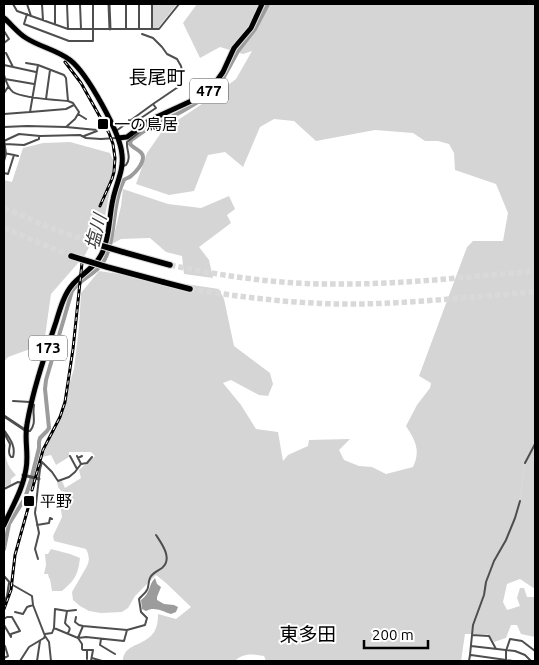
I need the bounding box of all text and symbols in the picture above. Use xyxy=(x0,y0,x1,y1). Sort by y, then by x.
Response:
district label: 長尾町 xyxy=(128,66,186,88)
road number: 477 xyxy=(190,78,228,104)
place label: 一の鳥居 xyxy=(114,115,178,133)
marker: 一の鳥居 xyxy=(96,117,110,131)
water label: 塩川 xyxy=(81,210,110,252)
road number: 173 xyxy=(29,336,67,360)
place label: 平野 xyxy=(40,492,72,510)
marker: 平野 xyxy=(22,494,36,508)
scale bar xyxy=(364,618,428,650)
district label: 東多田 xyxy=(279,623,337,645)
text: 200 m xyxy=(372,626,414,643)

